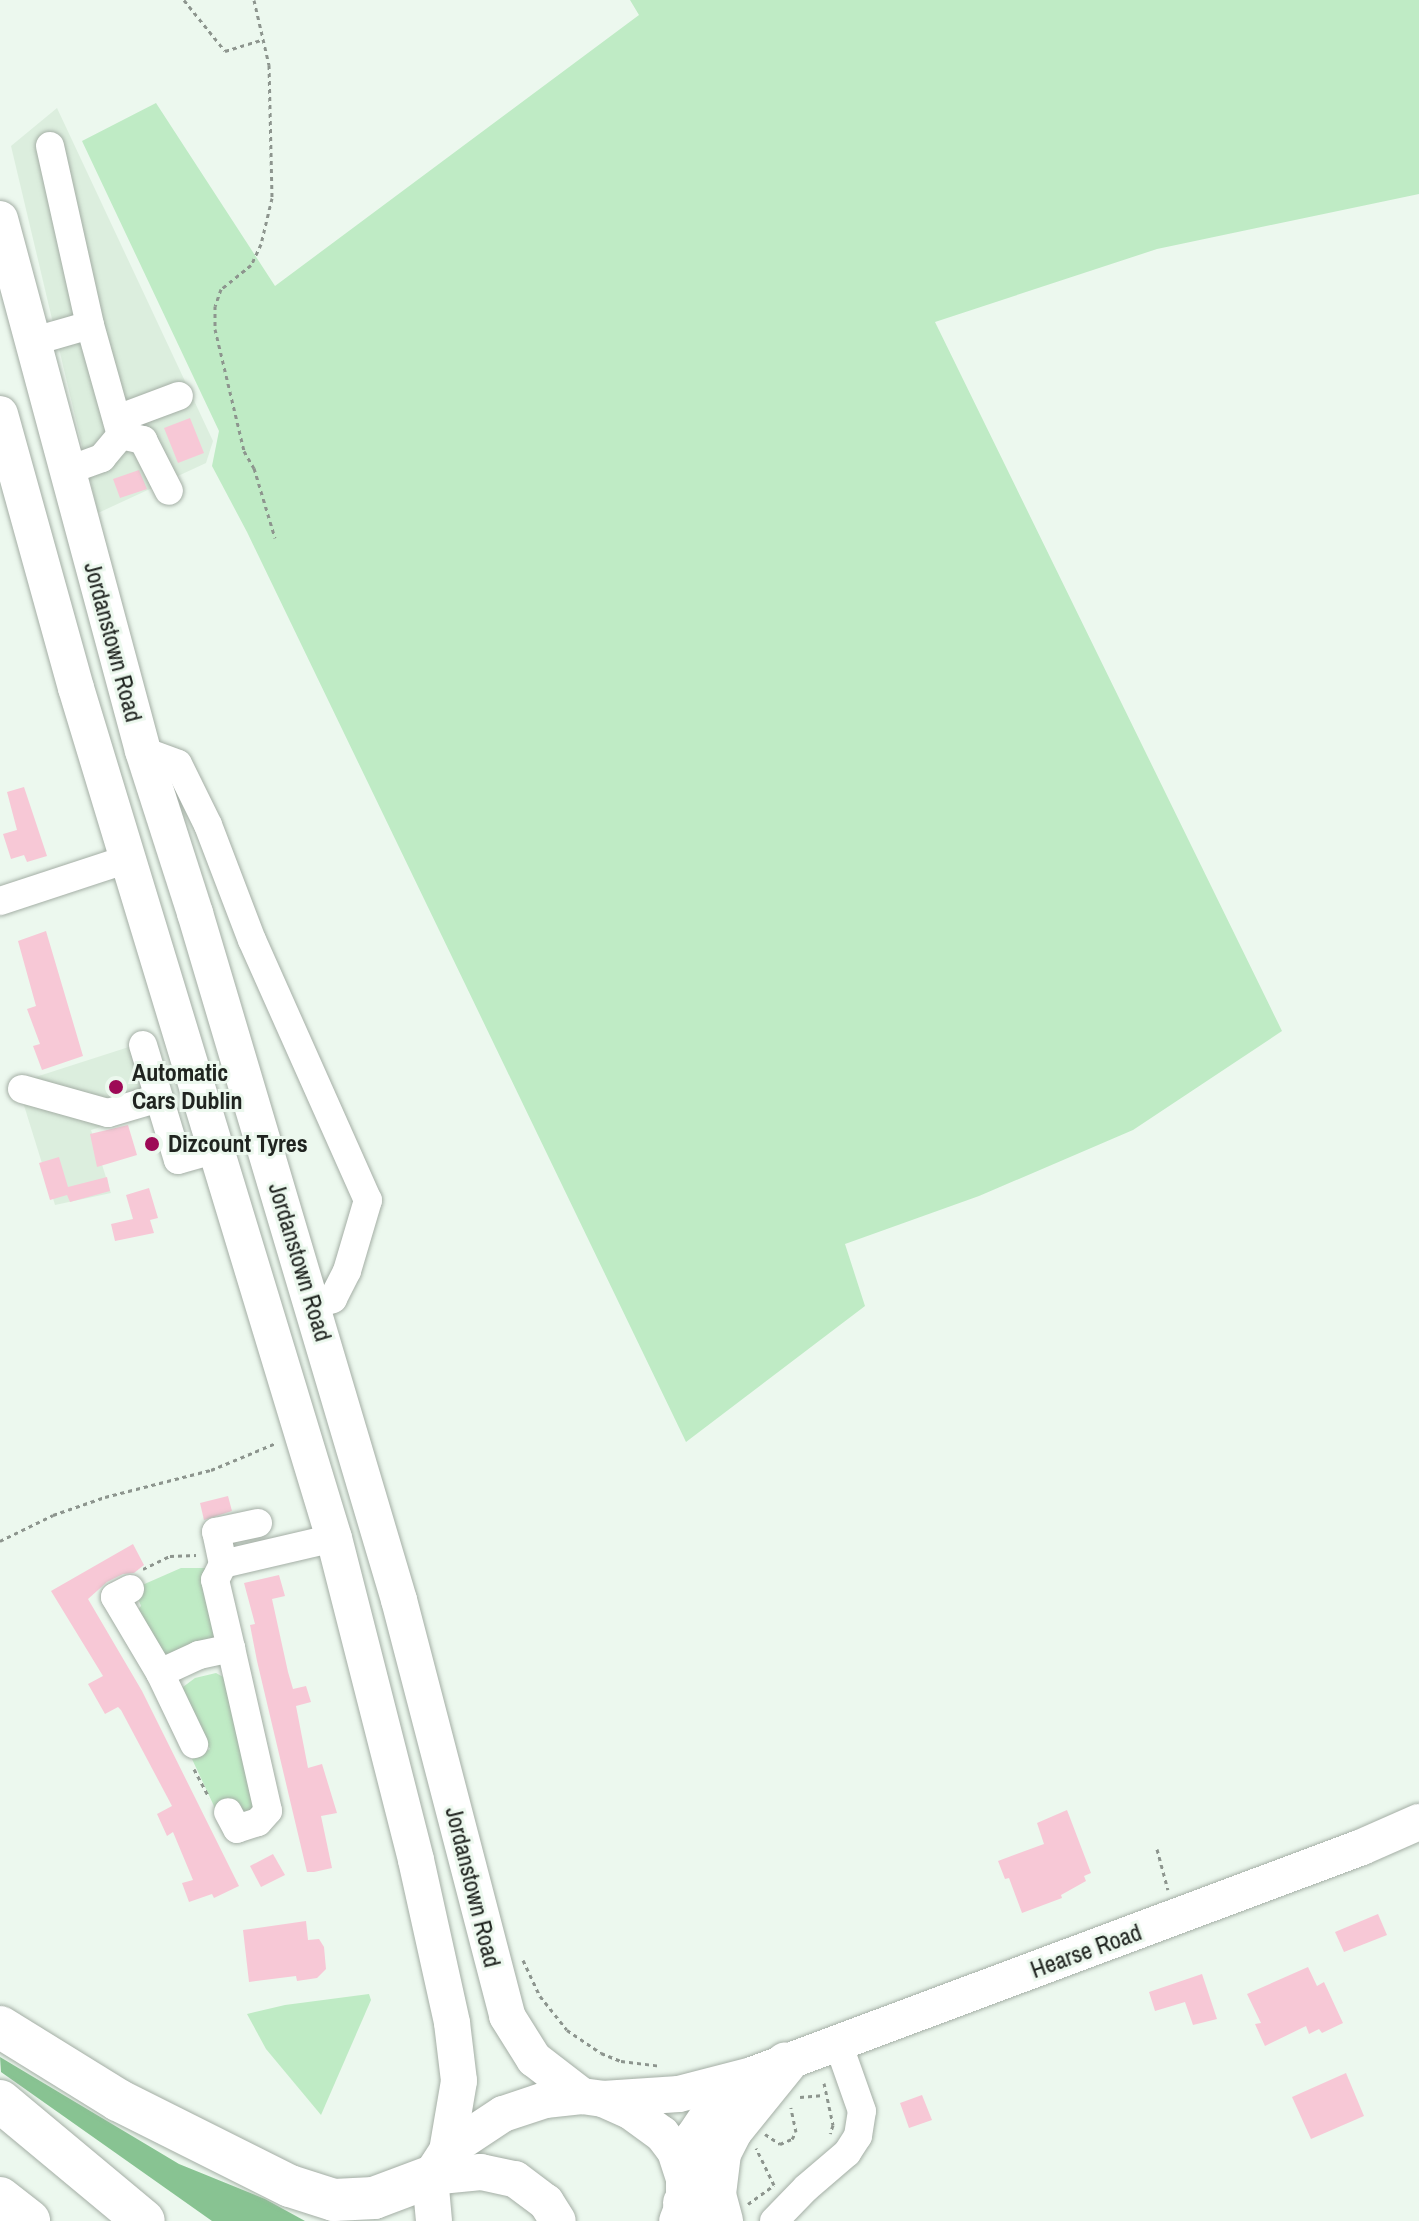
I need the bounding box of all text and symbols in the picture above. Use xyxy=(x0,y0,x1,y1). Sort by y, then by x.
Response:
street label: Jordanstown Road xyxy=(78,559,148,725)
place label: Automatic Cars Dublin xyxy=(132,1059,242,1115)
marker: Automatic Cars Dublin xyxy=(107,1078,125,1096)
place label: Dizcount Tyres xyxy=(168,1130,308,1158)
marker: Dizcount Tyres xyxy=(143,1135,161,1153)
street label: Jordanstown Road xyxy=(262,1179,338,1345)
street label: Jordanstown Road xyxy=(439,1804,507,1970)
street label: Hearse Road xyxy=(1027,1918,1145,1984)

